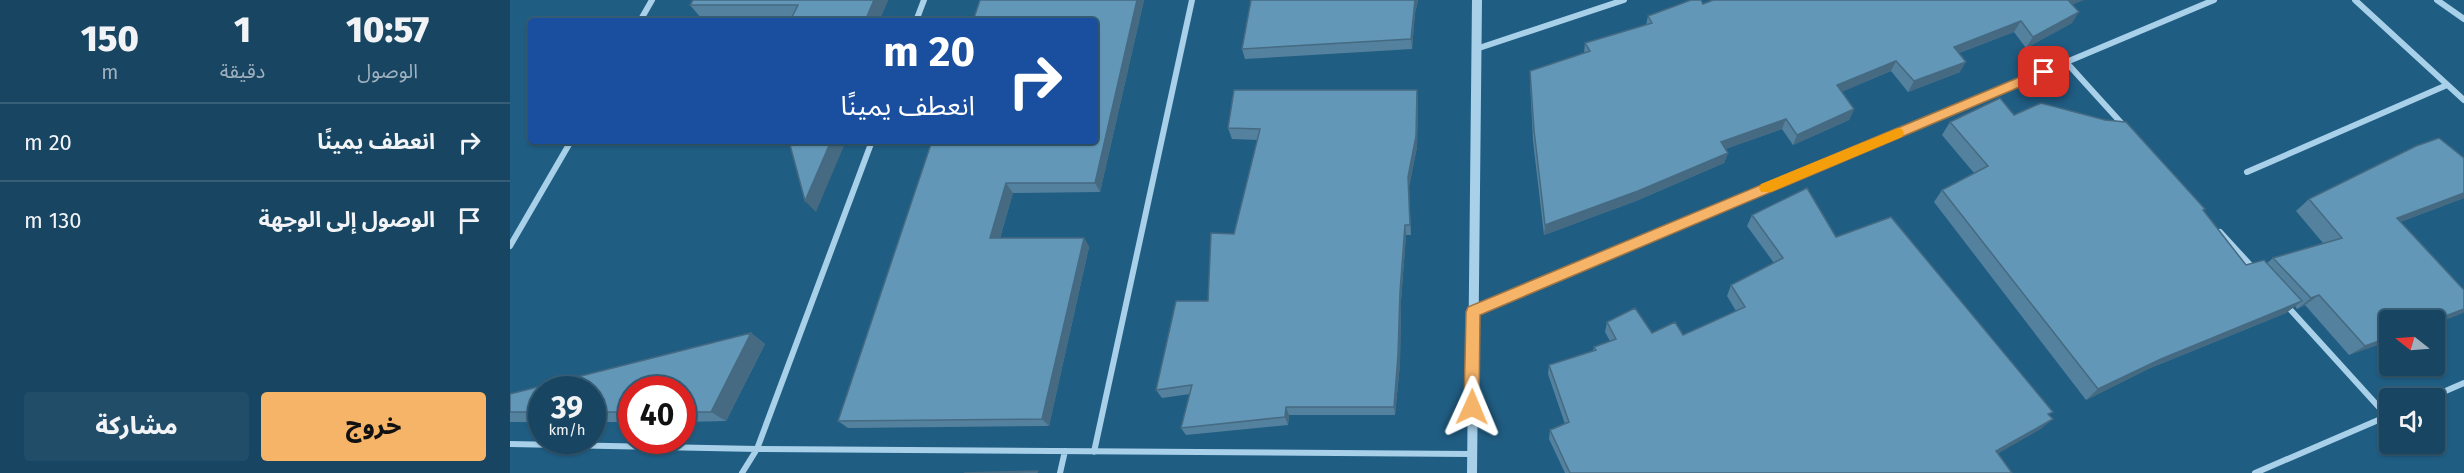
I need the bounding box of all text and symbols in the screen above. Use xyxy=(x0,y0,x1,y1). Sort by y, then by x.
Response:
text: 1 xyxy=(234,8,251,52)
text: 10:57 xyxy=(346,8,429,52)
text: 150 xyxy=(81,17,139,61)
text: 20 m xyxy=(883,27,975,77)
icon: right xyxy=(996,42,1074,120)
pin xyxy=(2018,46,2069,97)
icon: arrive xyxy=(2027,55,2060,88)
text: دقيقة xyxy=(220,59,265,83)
text: الوصول xyxy=(357,59,418,83)
text: m xyxy=(101,60,118,84)
text: انعطف يمينًا xyxy=(840,90,975,122)
icon: right xyxy=(453,126,486,159)
text: انعطف يمينًا xyxy=(317,128,435,155)
text: 20 m xyxy=(24,129,72,156)
icon: arrive xyxy=(453,204,486,237)
text: الوصول إلى الوجهة xyxy=(258,206,435,233)
text: 130 m xyxy=(24,207,81,234)
north arrow xyxy=(2379,310,2445,376)
map controls xyxy=(2379,310,2445,454)
position arrow xyxy=(1440,375,1504,439)
speed limit sign: 40 xyxy=(618,376,696,454)
button: sound xyxy=(2379,388,2445,454)
text: 39 xyxy=(551,390,583,426)
button: مشاركة xyxy=(24,392,249,461)
button: خروج xyxy=(261,392,486,461)
text: km/h xyxy=(548,421,586,439)

